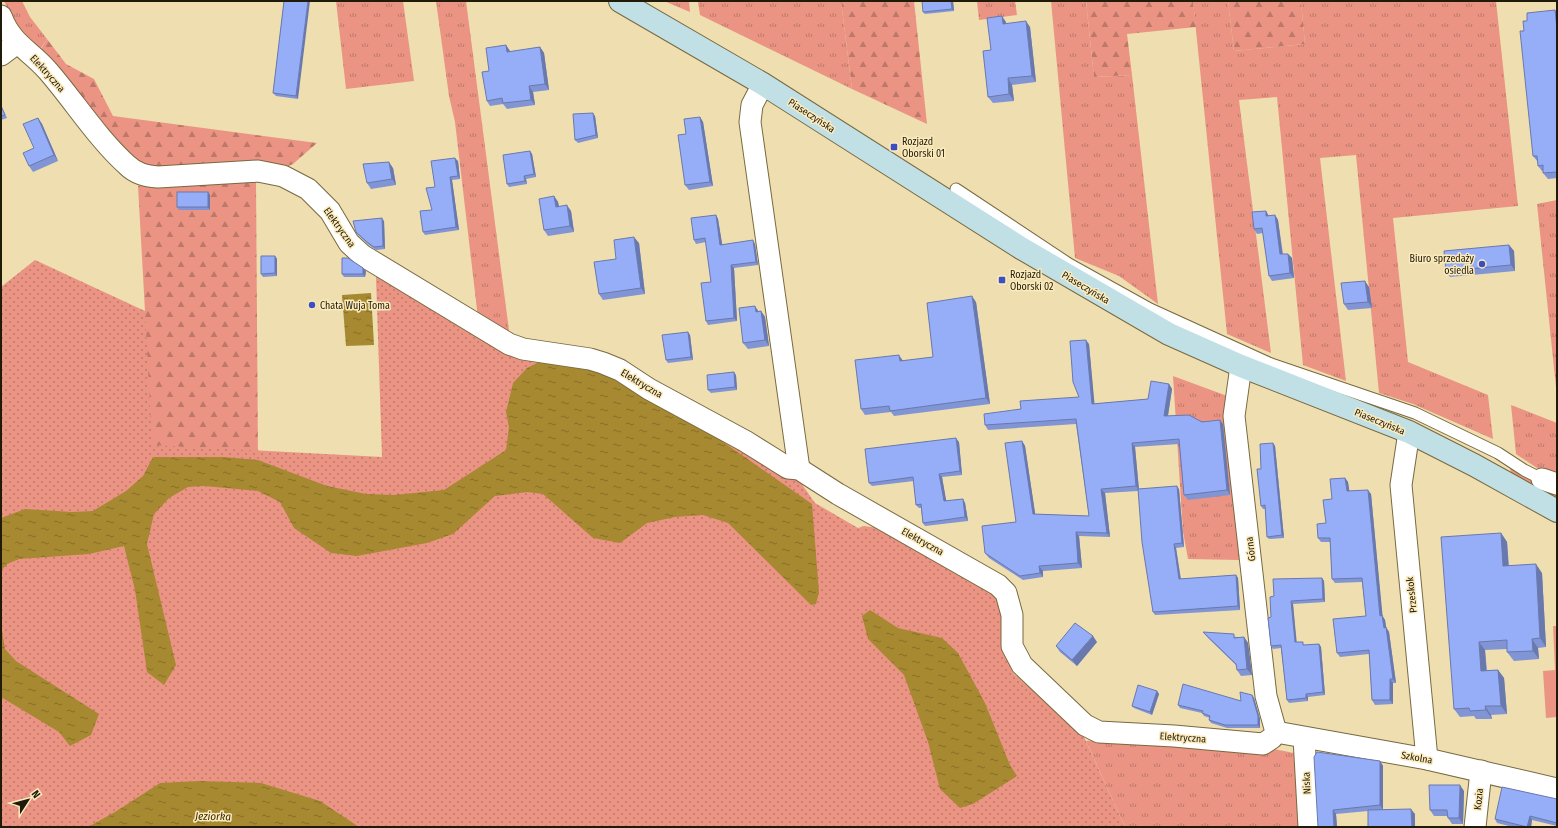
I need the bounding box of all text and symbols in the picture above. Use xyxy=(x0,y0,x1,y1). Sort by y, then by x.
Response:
street label: Elektryczna xyxy=(27,52,67,95)
street label: Piaseczyńska xyxy=(786,95,838,135)
place label: Rozjazd Oborski 01 xyxy=(902,136,945,160)
marker: Rozjazd Oborski 01 xyxy=(889,142,899,152)
street label: Elektryczna xyxy=(321,205,358,250)
place label: Biuro sprzedaży osiedla xyxy=(1409,253,1475,277)
marker: Biuro sprzedaży osiedla xyxy=(1477,259,1487,269)
street label: Piaseczyńska xyxy=(1059,268,1112,307)
place label: Rozjazd Oborski 02 xyxy=(1010,269,1054,293)
marker: Rozjazd Oborski 02 xyxy=(997,275,1007,285)
marker: Chata Wuja Toma xyxy=(307,300,317,310)
place label: Chata Wuja Toma xyxy=(320,300,390,312)
street label: Elektryczna xyxy=(619,367,665,401)
street label: Piaseczyńska xyxy=(1353,405,1407,438)
street label: Elektryczna xyxy=(899,525,946,558)
street label: Górna xyxy=(1244,536,1258,562)
street label: Przeskok xyxy=(1404,576,1420,613)
street label: Elektryczna xyxy=(1159,730,1207,746)
street label: Szkolna xyxy=(1400,749,1433,767)
street label: Niska xyxy=(1301,772,1313,794)
north arrow xyxy=(8,780,48,820)
text: N xyxy=(28,788,43,801)
street label: Kozia xyxy=(1472,788,1486,811)
water label: Jeziorka xyxy=(194,810,231,823)

